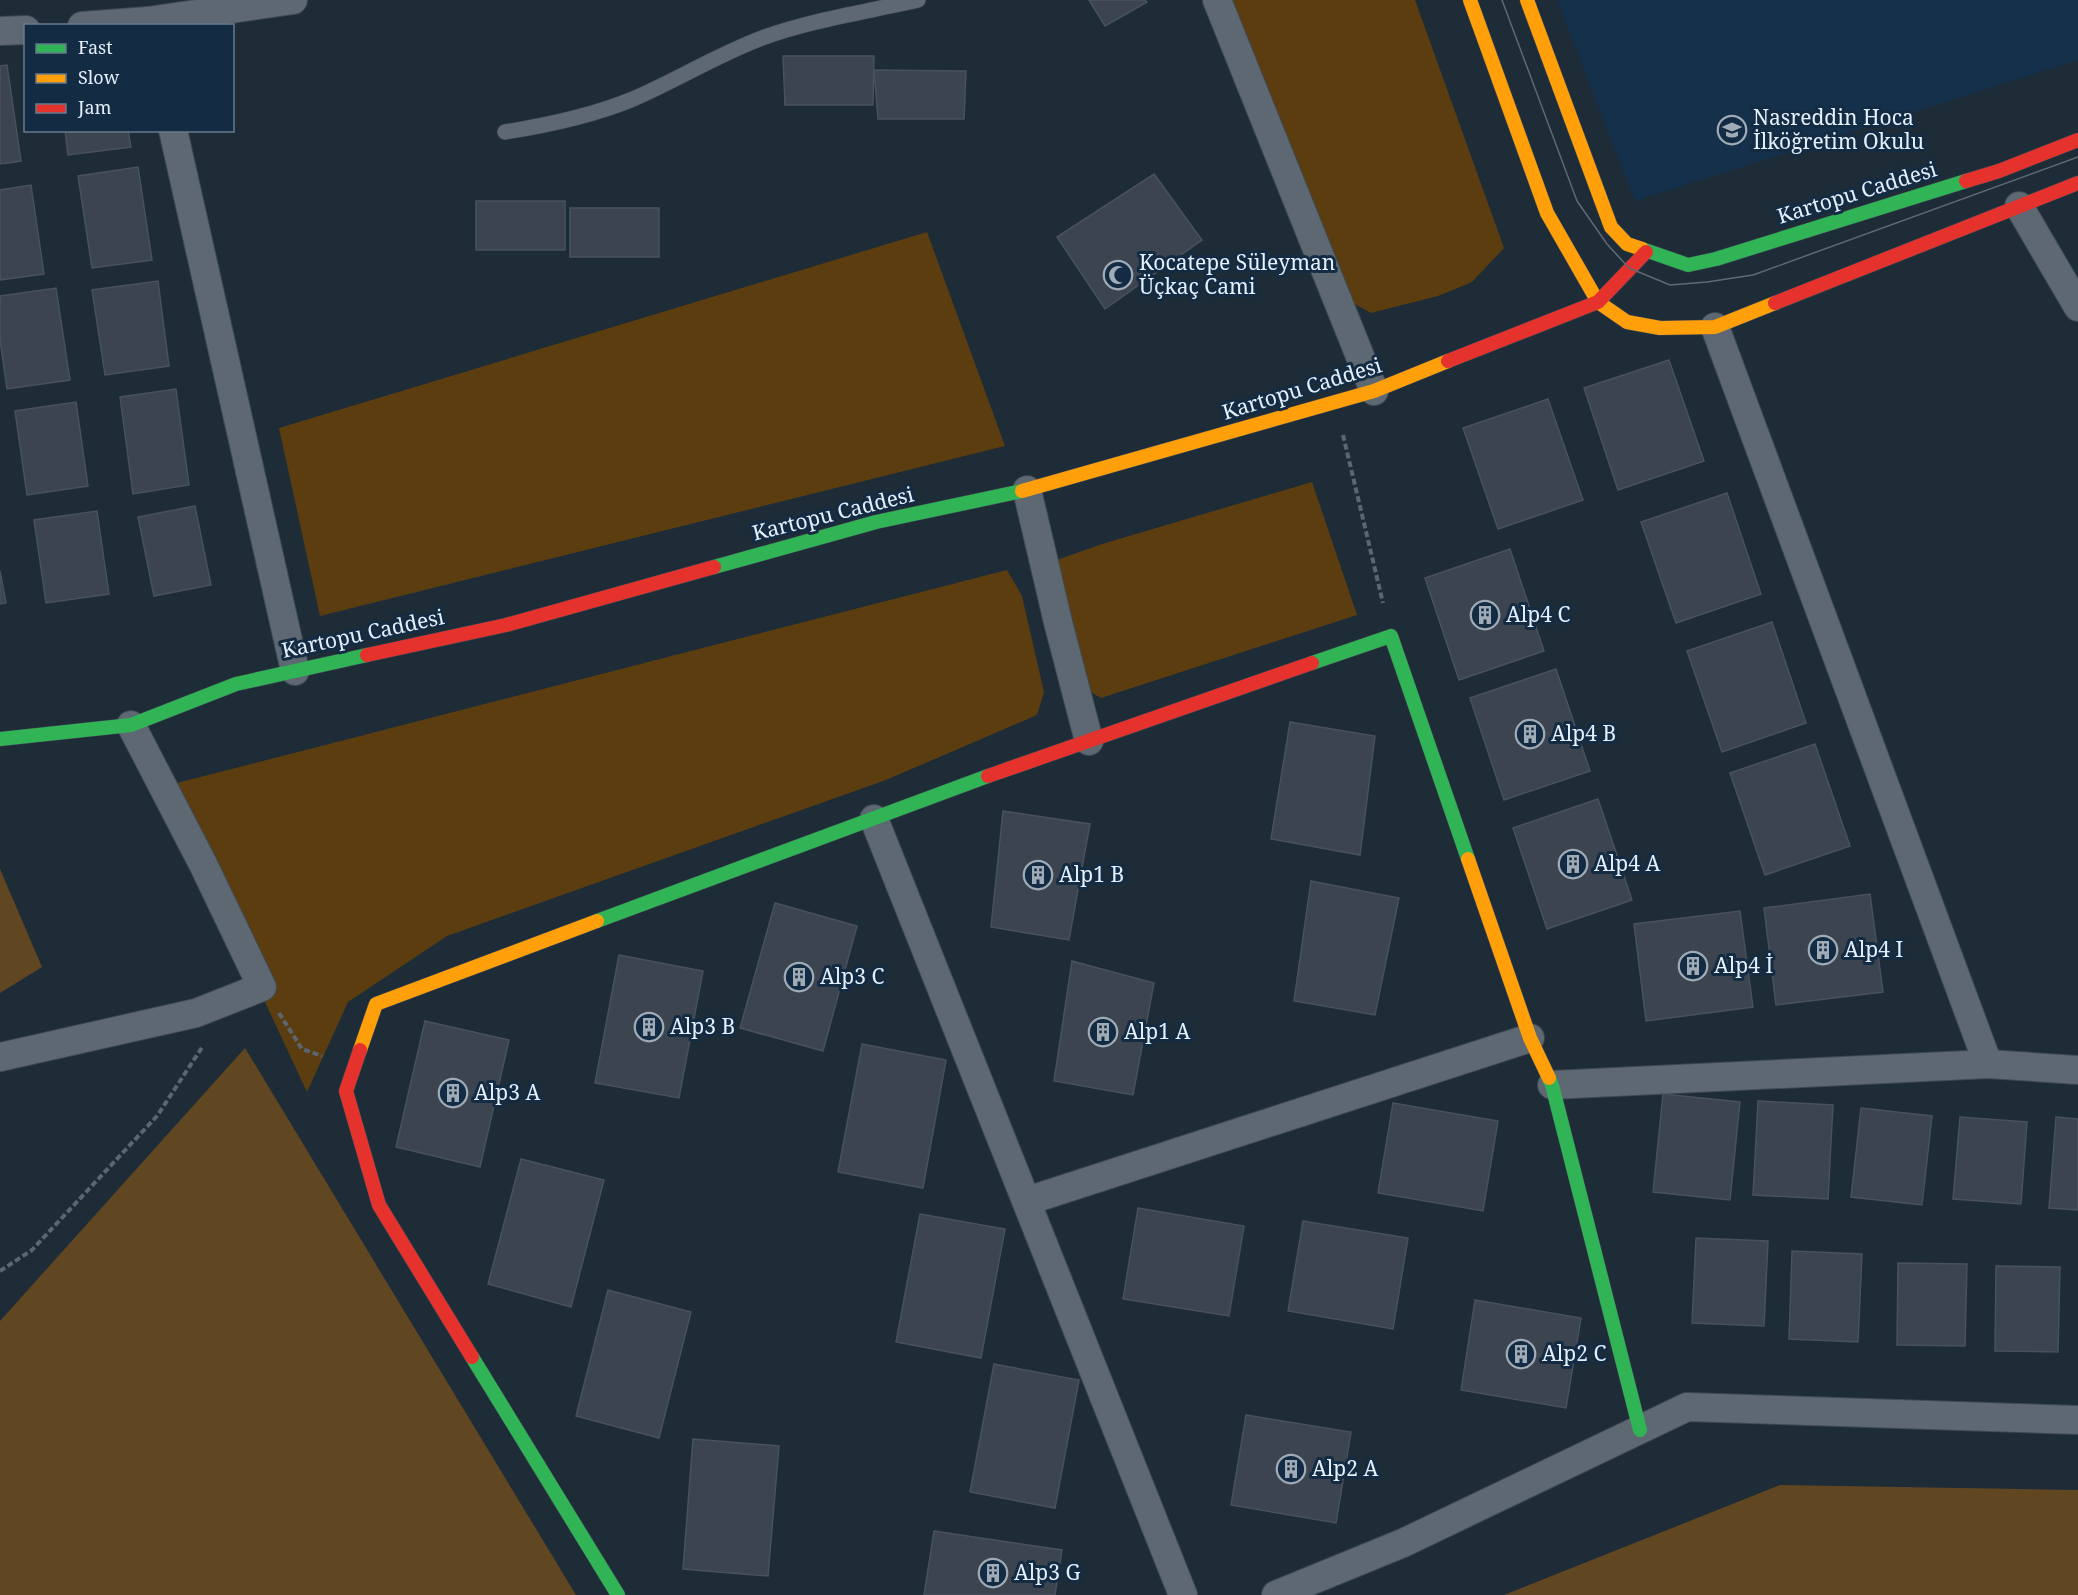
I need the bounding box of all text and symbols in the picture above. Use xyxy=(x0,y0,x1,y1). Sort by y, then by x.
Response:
legend xyxy=(24,24,234,132)
text: Fast xyxy=(78,35,113,59)
text: Slow xyxy=(78,65,120,89)
text: Jam xyxy=(77,95,112,119)
place label: Nasreddin Hoca İlköğretim Okulu xyxy=(1753,103,1924,155)
school or university icon: Nasreddin Hoca İlköğretim Okulu xyxy=(1716,114,1748,146)
street label: Kartopu Caddesi xyxy=(1773,154,1940,230)
place label: Kocatepe Süleyman Üçkaç Cami xyxy=(1139,248,1335,300)
mosque icon: Kocatepe Süleyman Üçkaç Cami xyxy=(1102,259,1134,291)
street label: Kartopu Caddesi xyxy=(1218,350,1385,426)
street label: Kartopu Caddesi xyxy=(749,479,917,547)
building icon: Alp4 C xyxy=(1469,599,1501,631)
place label: Alp4 C xyxy=(1506,600,1570,628)
street label: Kartopu Caddesi xyxy=(279,602,447,664)
building icon: Alp4 B xyxy=(1514,718,1546,750)
place label: Alp4 B xyxy=(1551,719,1616,747)
building icon: Alp4 A xyxy=(1557,848,1589,880)
place label: Alp4 A xyxy=(1594,849,1660,877)
building icon: Alp1 B xyxy=(1022,859,1054,891)
place label: Alp1 B xyxy=(1059,860,1124,888)
building icon: Alp4 I xyxy=(1807,934,1839,966)
place label: Alp4 I xyxy=(1844,935,1903,963)
building icon: Alp4 İ xyxy=(1677,950,1709,982)
place label: Alp4 İ xyxy=(1714,951,1773,979)
building icon: Alp3 C xyxy=(783,961,815,993)
place label: Alp3 C xyxy=(820,962,884,990)
building icon: Alp3 B xyxy=(633,1011,665,1043)
place label: Alp3 B xyxy=(670,1012,735,1040)
building icon: Alp1 A xyxy=(1087,1016,1119,1048)
place label: Alp1 A xyxy=(1124,1017,1190,1045)
building icon: Alp3 A xyxy=(437,1077,469,1109)
place label: Alp3 A xyxy=(474,1078,540,1106)
building icon: Alp2 C xyxy=(1505,1338,1537,1370)
place label: Alp2 C xyxy=(1542,1339,1606,1367)
building icon: Alp2 A xyxy=(1275,1453,1307,1485)
place label: Alp2 A xyxy=(1312,1454,1378,1482)
building icon: Alp3 G xyxy=(977,1557,1009,1589)
place label: Alp3 G xyxy=(1014,1558,1080,1586)

